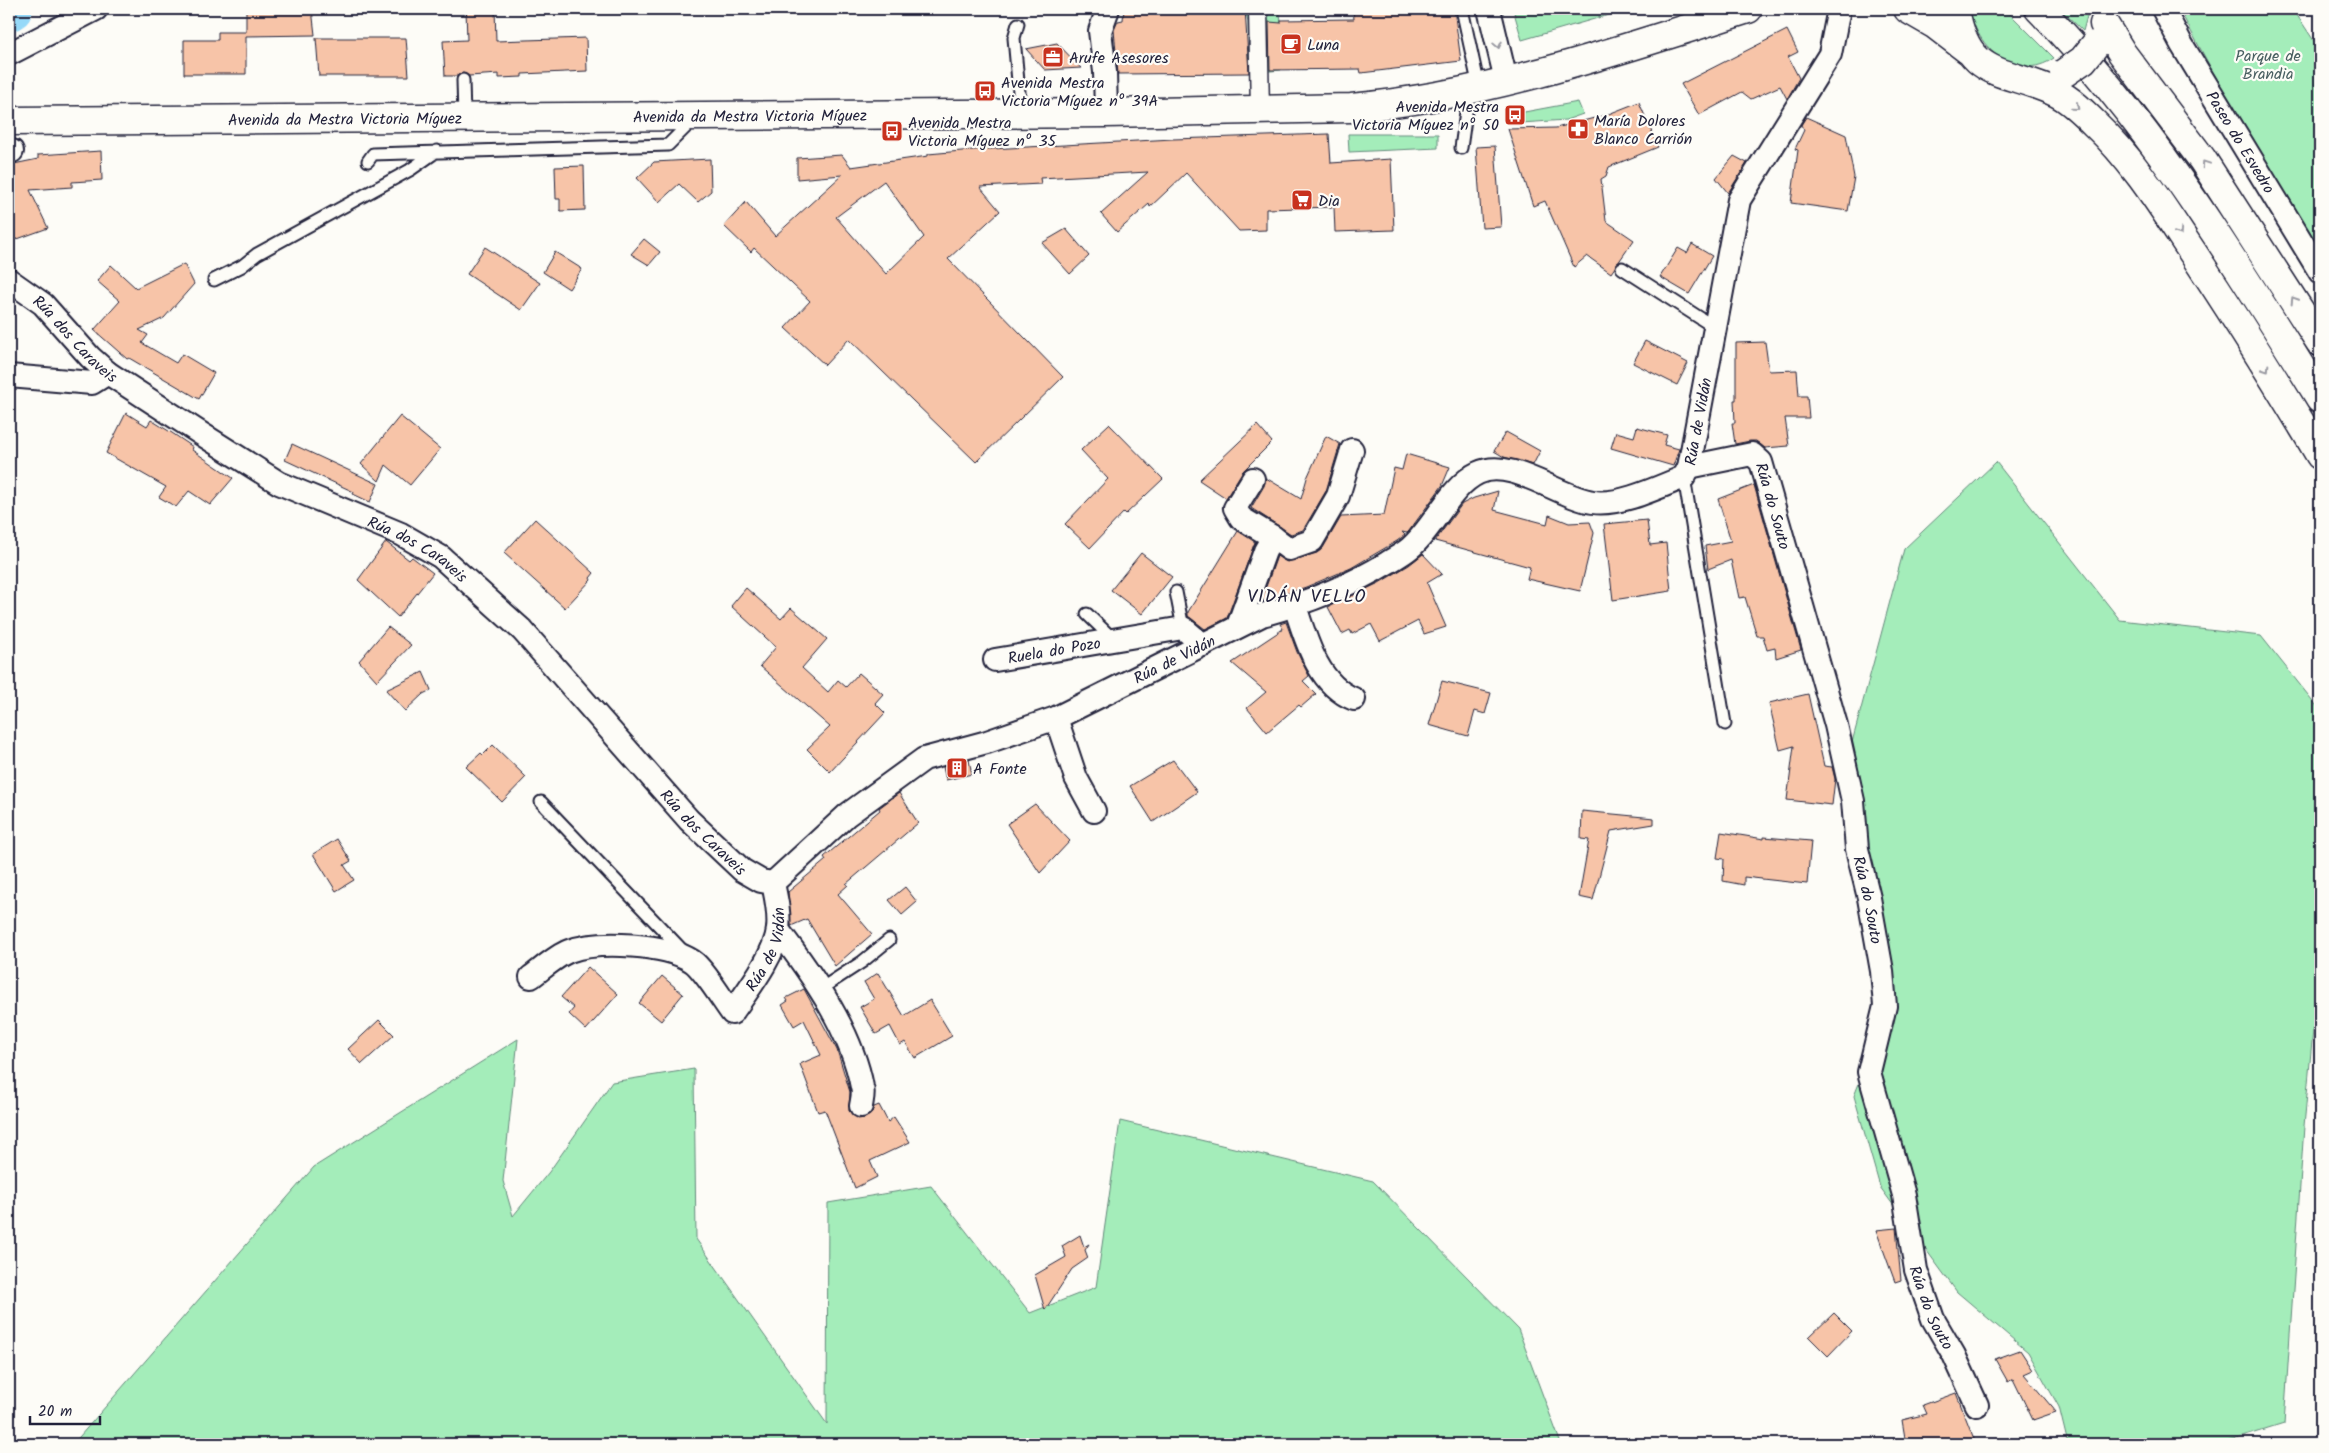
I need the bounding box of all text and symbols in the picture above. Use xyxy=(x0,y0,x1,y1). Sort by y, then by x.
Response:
cafe icon: Luna xyxy=(1279,32,1303,56)
place label: Luna xyxy=(1307,33,1339,58)
one-way arrow xyxy=(1492,40,1503,49)
park label: Parque de Brandia xyxy=(2235,44,2301,87)
office icon: Arufe Asesores xyxy=(1041,45,1065,69)
place label: Arufe Asesores xyxy=(1069,46,1169,71)
place label: Avenida Mestra Victoria Míguez nº 39A xyxy=(1001,71,1158,114)
bus stop icon: Avenida Mestra Victoria Míguez nº 39A xyxy=(973,79,997,103)
street label: Paseo do Esvedro xyxy=(2199,86,2280,199)
place label: Avenida Mestra Victoria Míguez nº 50 xyxy=(1352,95,1499,138)
one-way arrow xyxy=(2071,102,2080,111)
bus stop icon: Avenida Mestra Victoria Míguez nº 50 xyxy=(1503,103,1527,127)
street label: Avenida da Mestra Victoria Míguez xyxy=(633,104,867,130)
street label: Avenida da Mestra Victoria Míguez xyxy=(228,107,462,133)
place label: María Dolores Blanco Carrión xyxy=(1594,109,1692,152)
place label: Avenida Mestra Victoria Míguez nº 35 xyxy=(908,111,1058,154)
pharmacy icon: María Dolores Blanco Carrión xyxy=(1566,117,1590,141)
bus stop icon: Avenida Mestra Victoria Míguez nº 35 xyxy=(880,119,904,143)
one-way arrow xyxy=(2202,161,2211,170)
supermarket icon: Dia xyxy=(1290,188,1314,212)
place label: Dia xyxy=(1318,189,1340,214)
one-way arrow xyxy=(2173,227,2182,236)
street label: Rúa dos Caraveis xyxy=(27,289,122,390)
one-way arrow xyxy=(2291,297,2300,306)
one-way arrow xyxy=(2260,364,2270,373)
street label: Rúa de Vidán xyxy=(1679,376,1719,468)
street label: Rúa do Souto xyxy=(1748,460,1796,553)
street label: Rúa dos Caraveis xyxy=(363,510,473,589)
district label: VIDÁN VELLO xyxy=(1248,583,1366,612)
street label: Rúa de Vidán xyxy=(1129,629,1220,691)
street label: Ruela do Pozo xyxy=(1006,631,1103,672)
building icon: A Fonte xyxy=(945,756,969,780)
place label: A Fonte xyxy=(973,757,1027,782)
street label: Rúa dos Caraveis xyxy=(653,784,752,882)
street label: Rúa do Souto xyxy=(1845,854,1888,946)
street label: Rúa de Vidán xyxy=(740,906,793,997)
street label: Rúa do Souto xyxy=(1901,1262,1959,1355)
scale bar xyxy=(30,1393,100,1425)
text: 20 m xyxy=(38,1400,72,1424)

